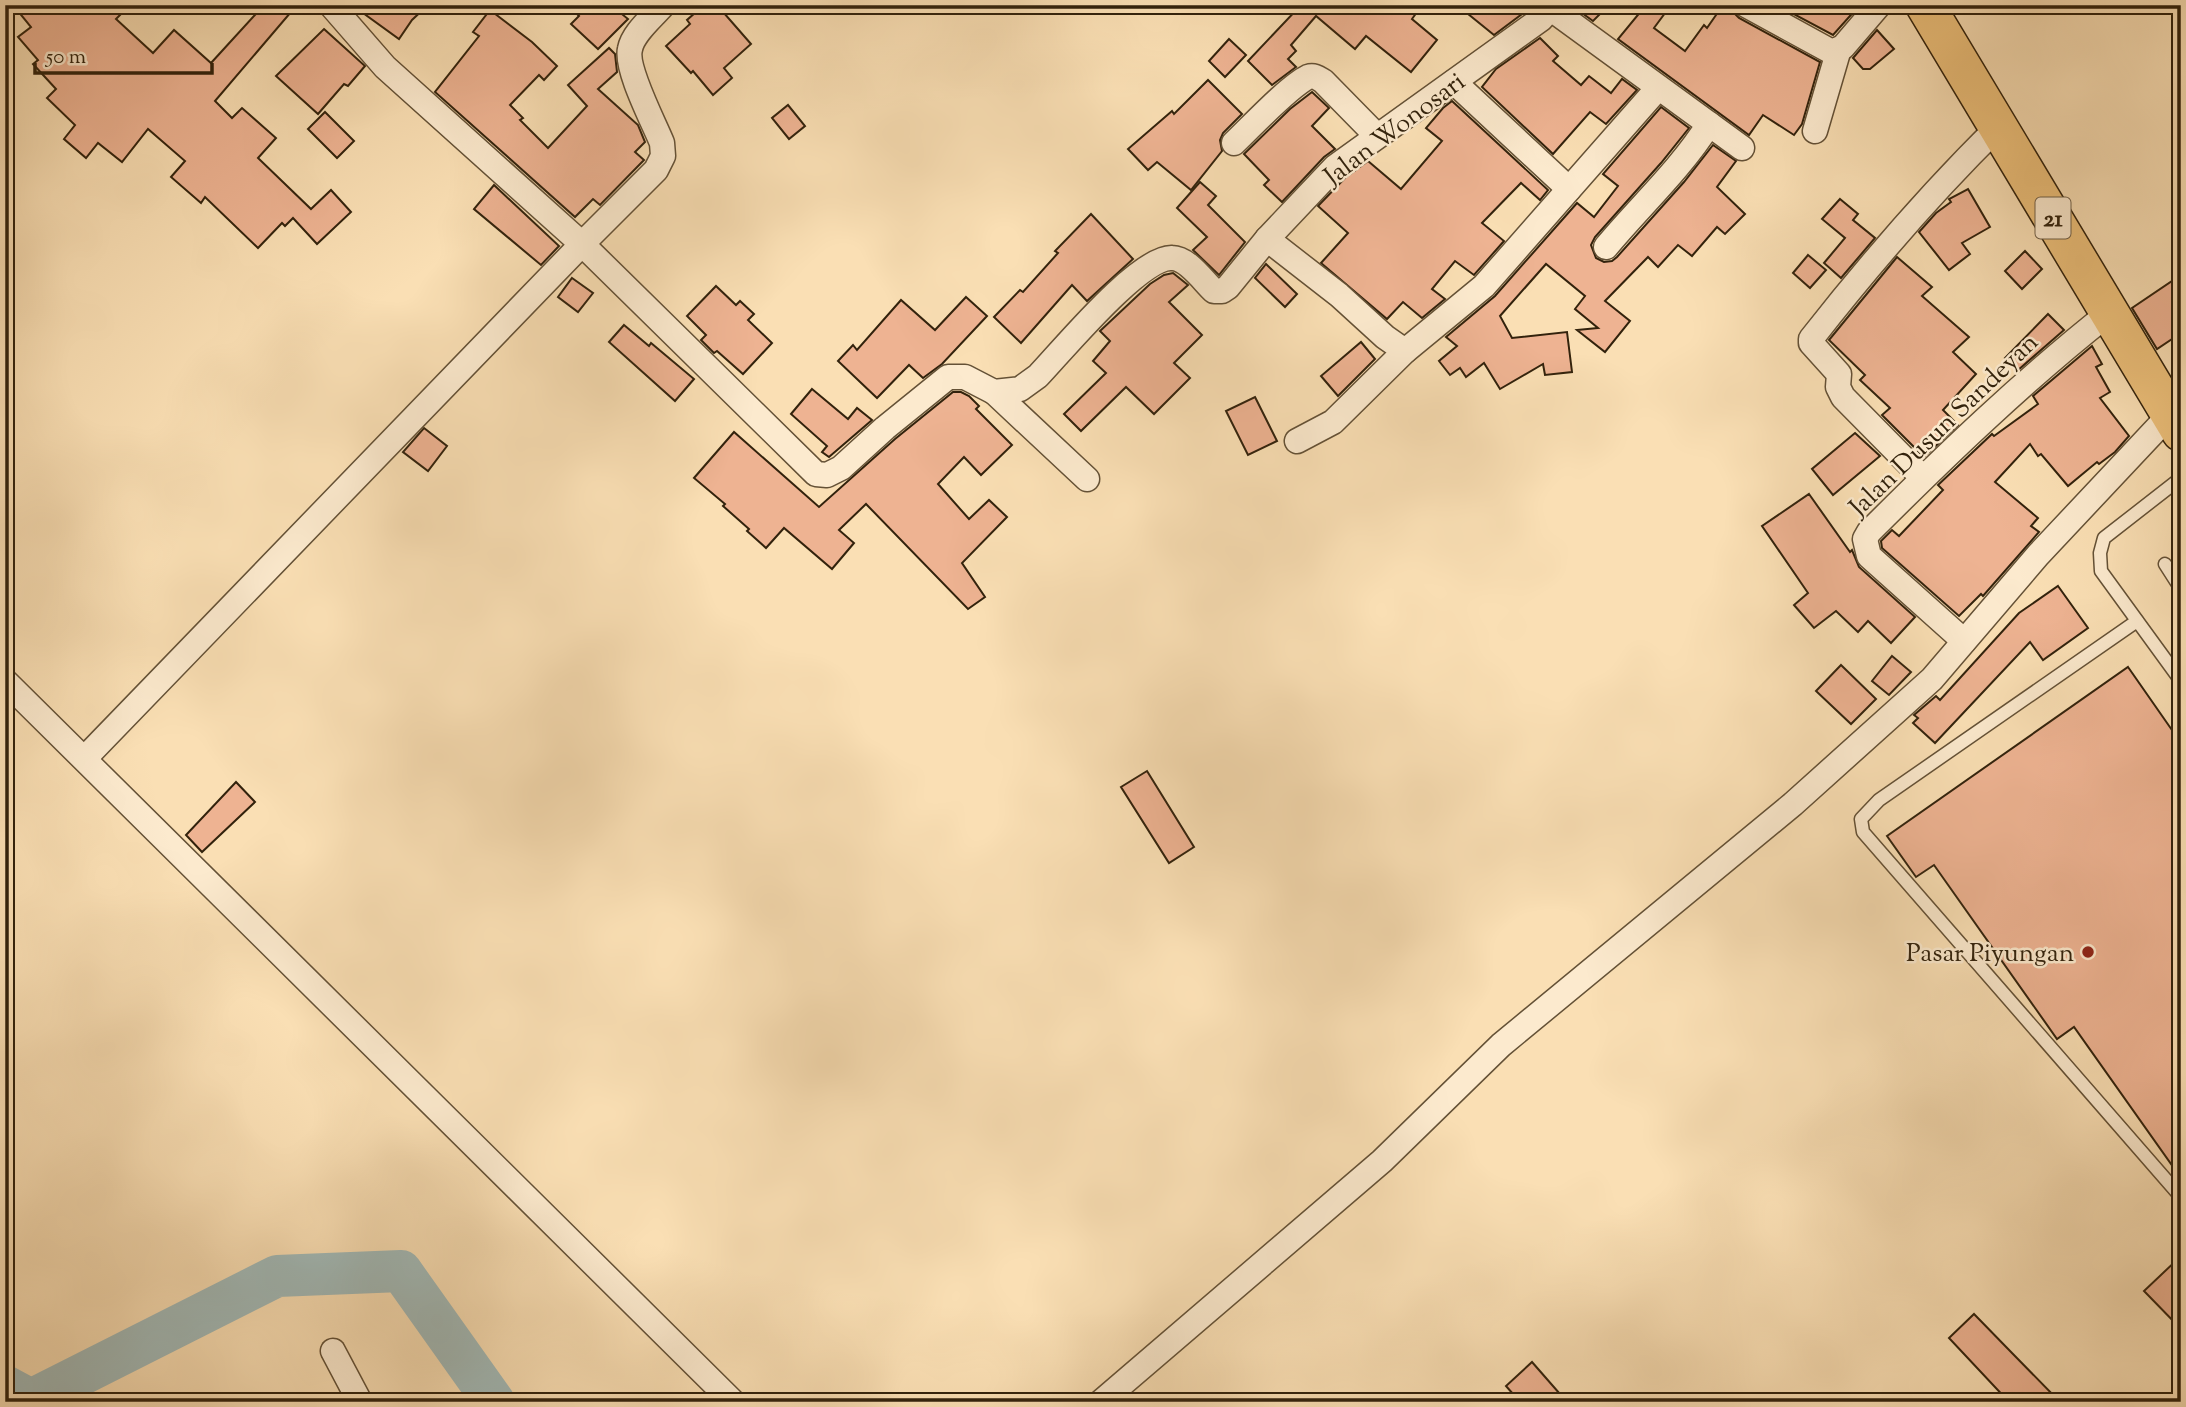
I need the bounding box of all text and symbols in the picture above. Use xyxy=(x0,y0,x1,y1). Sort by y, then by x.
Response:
scale bar xyxy=(35,32,212,76)
text: 50 m xyxy=(45,43,86,73)
street label: Jalan Wonosari xyxy=(1315,65,1474,197)
road number: 21 xyxy=(2036,198,2070,238)
street label: Jalan Dusun Sandeyan xyxy=(1840,326,2048,527)
place label: Pasar Piyungan xyxy=(1906,936,2074,973)
marker: Pasar Piyungan xyxy=(2080,944,2096,960)

